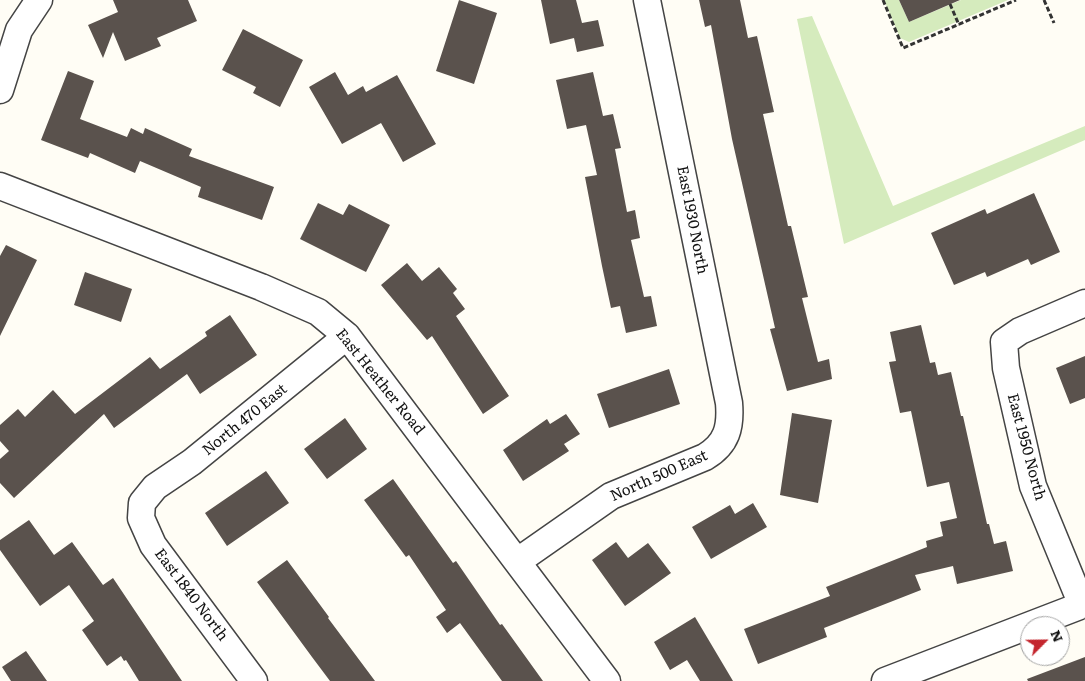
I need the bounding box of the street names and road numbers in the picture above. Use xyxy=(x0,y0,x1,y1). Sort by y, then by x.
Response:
street label: East 1930 North xyxy=(673,164,711,276)
street label: East Heather Road xyxy=(332,325,428,439)
street label: North 470 East xyxy=(199,380,291,460)
street label: East 1950 North xyxy=(1003,392,1049,502)
street label: North 500 East xyxy=(608,446,710,506)
street label: East 1840 North xyxy=(150,545,232,645)

